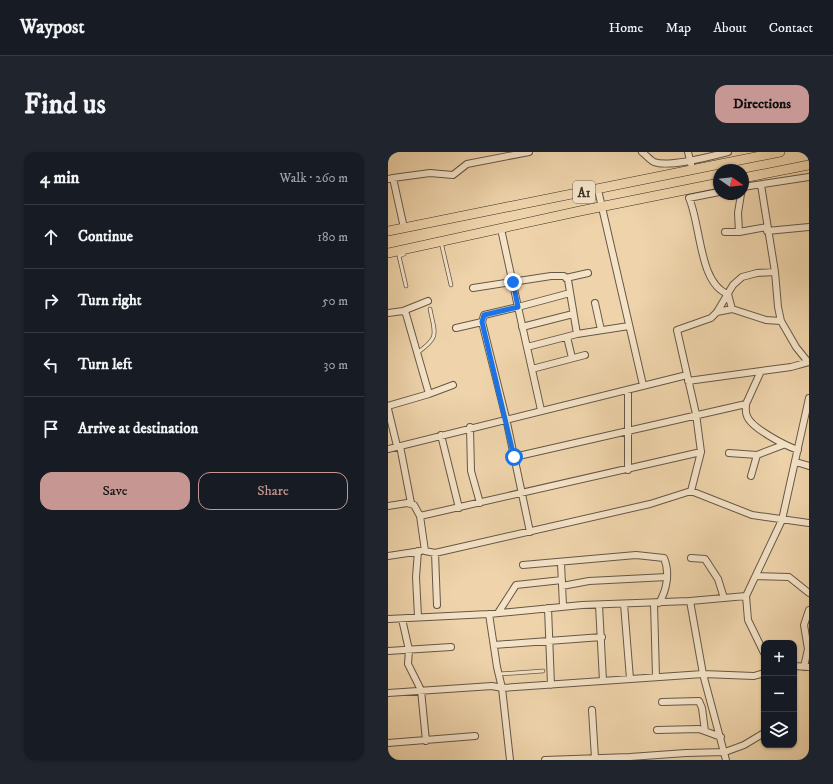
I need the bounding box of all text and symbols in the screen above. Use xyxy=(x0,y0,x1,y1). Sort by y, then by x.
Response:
text: Waypost xyxy=(20,16,84,39)
text: Home xyxy=(609,19,643,37)
text: Map xyxy=(665,19,691,37)
text: About xyxy=(713,19,747,37)
text: Contact xyxy=(769,19,813,37)
button: Directions xyxy=(715,85,809,123)
text: Find us xyxy=(24,87,106,122)
north arrow xyxy=(713,164,749,200)
text: 4 min xyxy=(40,167,79,189)
text: Walk · 260 m xyxy=(280,170,348,186)
road number: A1 xyxy=(573,181,595,203)
icon: ahead xyxy=(40,226,62,248)
text: Continue xyxy=(78,227,133,246)
text: 180 m xyxy=(317,229,348,245)
route end xyxy=(504,273,522,291)
icon: right xyxy=(40,290,62,312)
text: Turn right xyxy=(78,291,141,310)
text: 50 m xyxy=(322,293,348,309)
icon: left xyxy=(40,354,62,376)
text: Turn left xyxy=(78,355,132,374)
text: 30 m xyxy=(324,357,348,373)
icon: arrive xyxy=(40,418,62,440)
text: Arrive at destination xyxy=(78,419,198,438)
route start xyxy=(505,448,523,466)
button: Save xyxy=(40,472,190,510)
button: Share xyxy=(198,472,348,510)
map controls xyxy=(761,640,797,748)
button: + xyxy=(761,640,797,676)
button: − xyxy=(761,676,797,712)
button: layers xyxy=(761,712,797,748)

